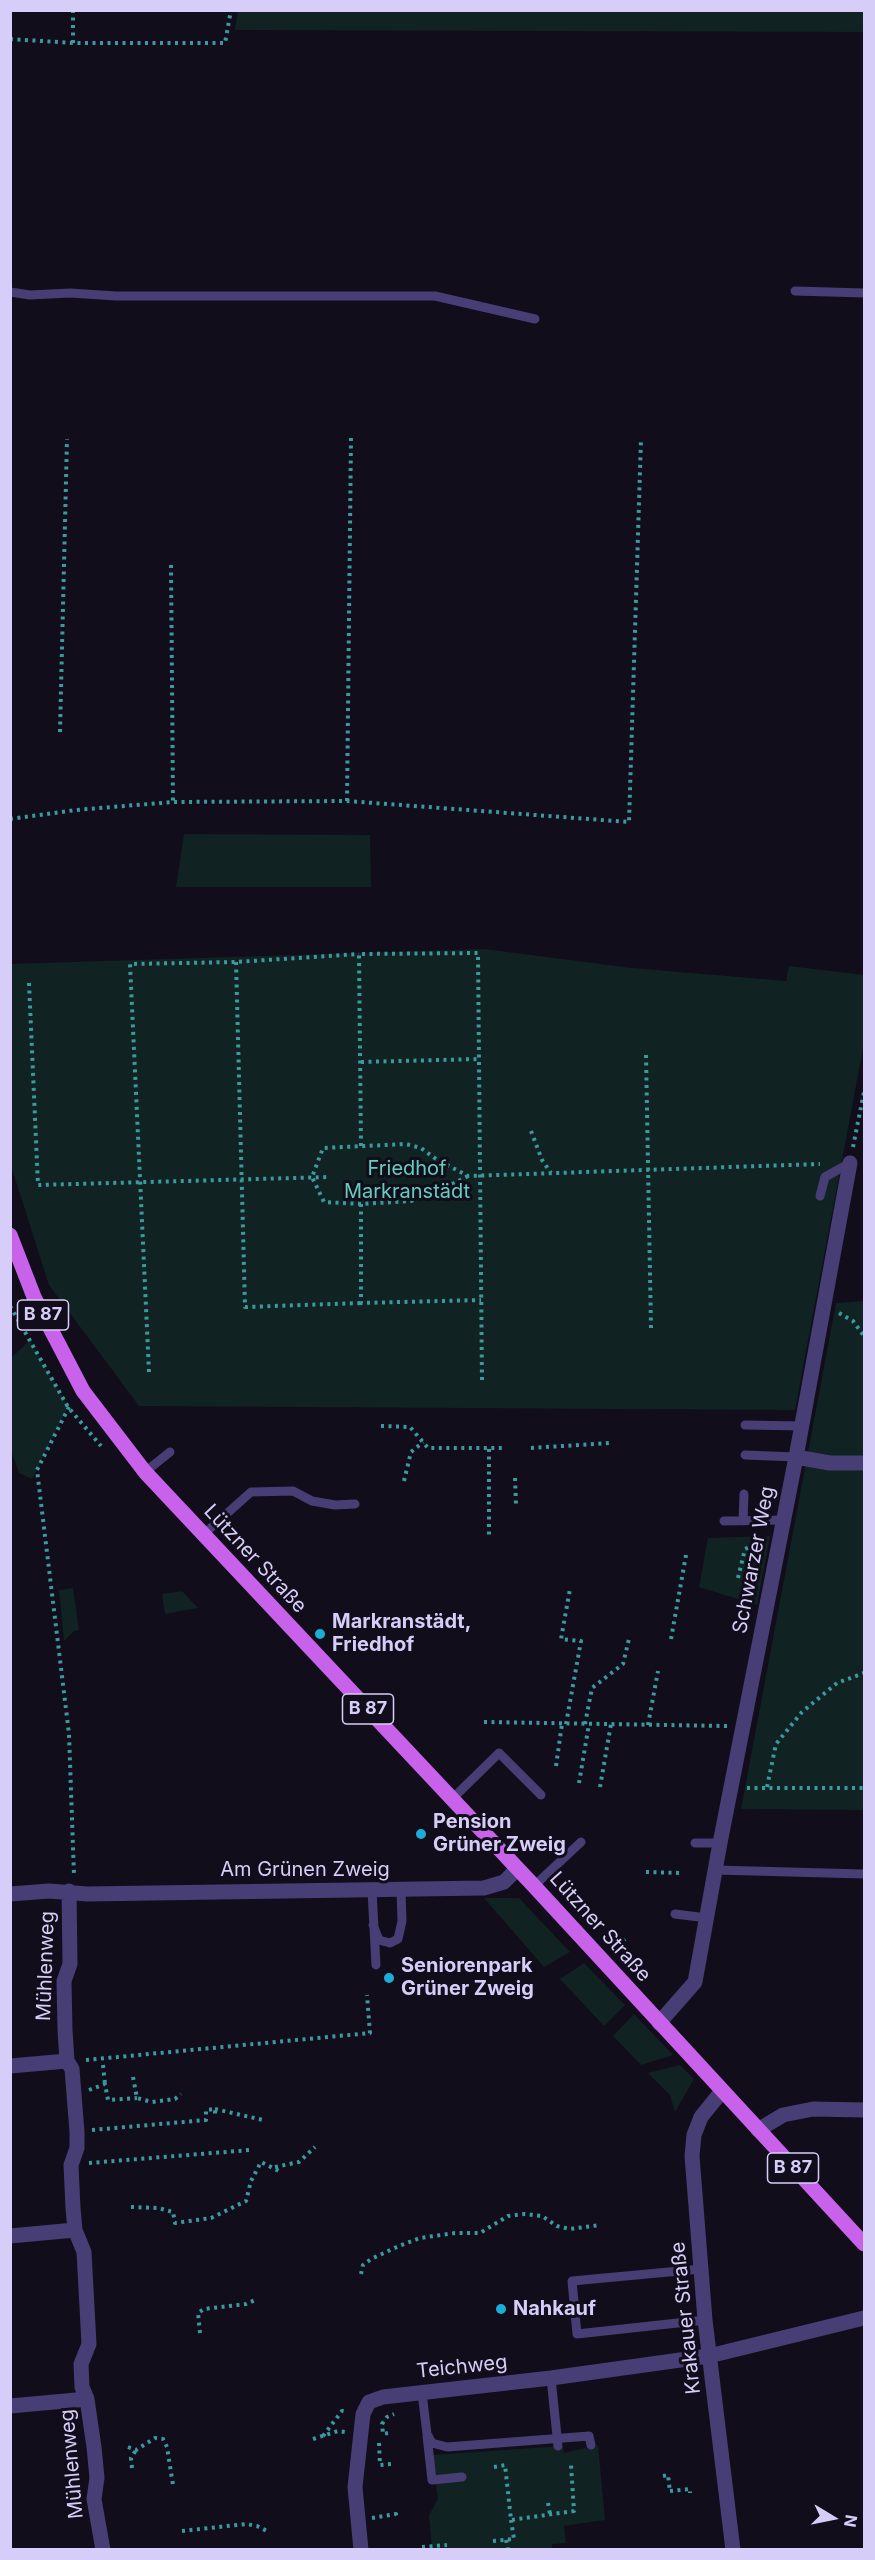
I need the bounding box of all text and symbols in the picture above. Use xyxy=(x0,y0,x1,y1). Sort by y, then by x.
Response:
park label: Friedhof Markranstädt xyxy=(344,1157,470,1204)
road number: B 87 xyxy=(18,1300,68,1330)
street label: Schwarzer Weg xyxy=(728,1484,780,1636)
street label: Lützner Straße xyxy=(199,1500,311,1618)
place label: Markranstädt, Friedhof xyxy=(332,1610,471,1657)
marker: Markranstädt, Friedhof xyxy=(313,1627,327,1641)
road number: B 87 xyxy=(342,1694,394,1724)
place label: Pension Grüner Zweig xyxy=(433,1810,566,1857)
marker: Pension Grüner Zweig xyxy=(414,1827,428,1841)
street label: Am Grünen Zweig xyxy=(220,1858,390,1882)
street label: Lützner Straße xyxy=(544,1867,656,1987)
street label: Mühlenweg xyxy=(32,1911,60,2021)
place label: Seniorenpark Grüner Zweig xyxy=(401,1954,534,2001)
marker: Seniorenpark Grüner Zweig xyxy=(382,1971,396,1985)
road number: B 87 xyxy=(768,2153,818,2183)
street label: Krakauer Straße xyxy=(666,2241,706,2395)
place label: Nahkauf xyxy=(513,2297,596,2321)
marker: Nahkauf xyxy=(494,2302,508,2316)
street label: Teichweg xyxy=(415,2350,509,2384)
street label: Mühlenweg xyxy=(55,2408,89,2520)
north arrow xyxy=(803,2488,863,2548)
text: N xyxy=(840,2513,862,2529)

